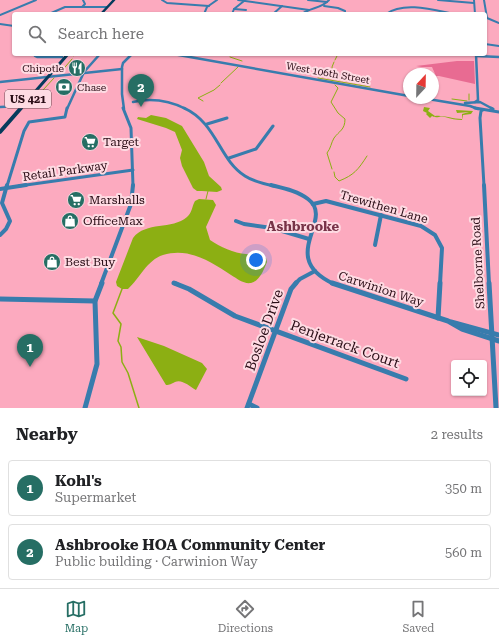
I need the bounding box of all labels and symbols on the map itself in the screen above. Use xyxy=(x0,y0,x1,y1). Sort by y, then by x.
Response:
restaurant icon: Chipotle xyxy=(67,58,87,78)
street label: West 106th Street xyxy=(285,60,371,86)
place label: Chipotle xyxy=(22,63,65,74)
north arrow xyxy=(403,68,439,104)
pin: 2 xyxy=(128,74,154,107)
bank icon: Chase xyxy=(54,77,74,97)
place label: Chase xyxy=(77,82,107,93)
road number: US 421 xyxy=(5,90,51,108)
supermarket icon: Target xyxy=(80,132,100,152)
place label: Target xyxy=(103,135,140,149)
street label: Retail Parkway xyxy=(22,158,109,184)
street label: Trewithen Lane xyxy=(338,188,430,226)
supermarket icon: Marshalls xyxy=(66,190,86,210)
place label: Marshalls xyxy=(89,193,145,207)
shop icon: OfficeMax xyxy=(60,211,80,231)
place label: OfficeMax xyxy=(83,214,143,228)
street label: Shelborne Road xyxy=(469,216,487,309)
district label: Ashbrooke xyxy=(267,219,340,234)
your location xyxy=(246,250,266,270)
shop icon: Best Buy xyxy=(42,252,62,272)
place label: Best Buy xyxy=(65,255,116,269)
street label: Carwinion Way xyxy=(337,269,426,310)
street label: Bosloe Drive xyxy=(242,287,286,373)
street label: Penjerrack Court xyxy=(288,317,402,371)
pin: 1 xyxy=(17,334,43,367)

